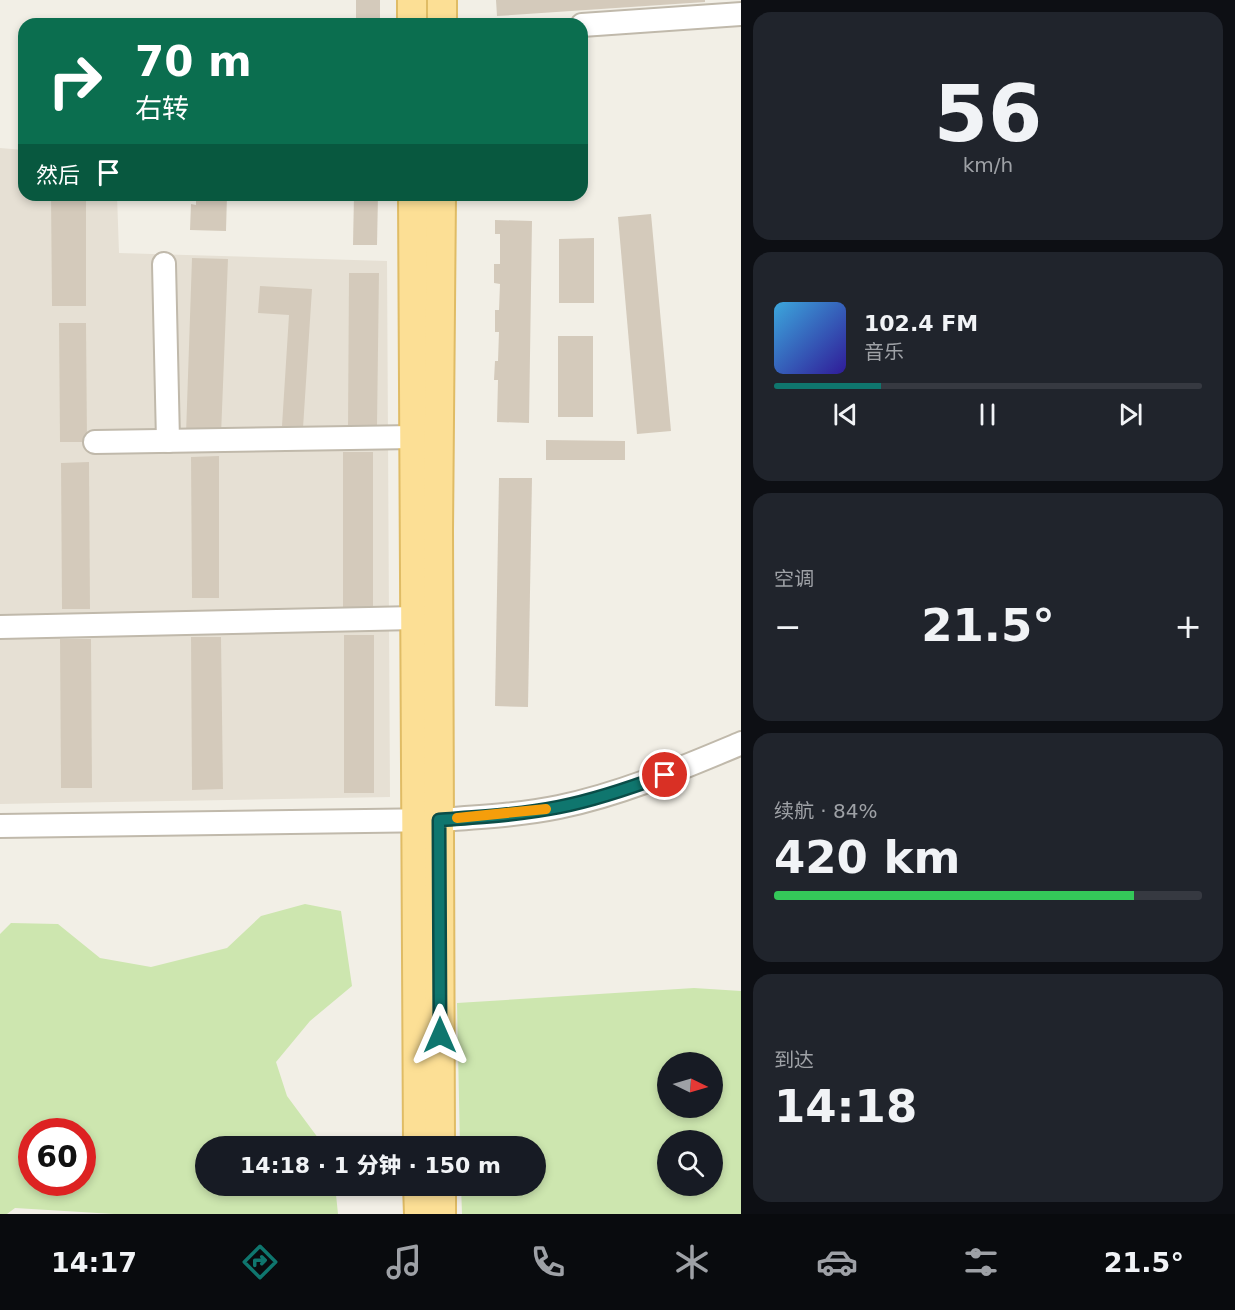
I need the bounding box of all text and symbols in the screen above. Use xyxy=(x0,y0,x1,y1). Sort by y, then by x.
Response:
text: 70 m xyxy=(135,37,252,86)
icon: right xyxy=(36,42,114,120)
text: 56 xyxy=(934,69,1042,159)
text: 右转 xyxy=(135,93,189,124)
text: km/h xyxy=(963,153,1013,177)
icon: arrive xyxy=(92,156,125,189)
text: 然后 xyxy=(36,163,80,188)
text: 102.4 FM xyxy=(864,311,978,336)
text: 音乐 xyxy=(864,340,904,364)
icon: previous xyxy=(829,398,862,431)
icon: pause xyxy=(971,398,1004,431)
icon: next xyxy=(1114,398,1147,431)
text: 空调 xyxy=(774,567,814,591)
text: 21.5° xyxy=(921,599,1055,652)
text: − xyxy=(774,607,802,646)
text: + xyxy=(1174,607,1202,646)
pin xyxy=(639,749,690,800)
icon: arrive xyxy=(648,758,681,791)
text: 续航 · 84% xyxy=(774,799,878,823)
text: 420 km xyxy=(774,831,960,884)
position arrow xyxy=(408,1003,472,1067)
text: 到达 xyxy=(774,1048,814,1072)
north arrow xyxy=(657,1052,723,1118)
map controls xyxy=(657,1052,723,1196)
text: 14:18 xyxy=(774,1080,917,1133)
speed limit sign: 60 xyxy=(18,1118,96,1196)
button: search xyxy=(657,1130,723,1196)
text: 14:18 · 1 分钟 · 150 m xyxy=(240,1153,501,1178)
icon: directions xyxy=(239,1241,281,1283)
icon: music xyxy=(383,1241,425,1283)
icon: phone xyxy=(527,1241,569,1283)
icon: climate xyxy=(671,1241,713,1283)
icon: car xyxy=(816,1241,858,1283)
icon: filters xyxy=(960,1241,1002,1283)
text: 14:17 xyxy=(51,1247,137,1278)
text: 21.5° xyxy=(1104,1247,1184,1278)

